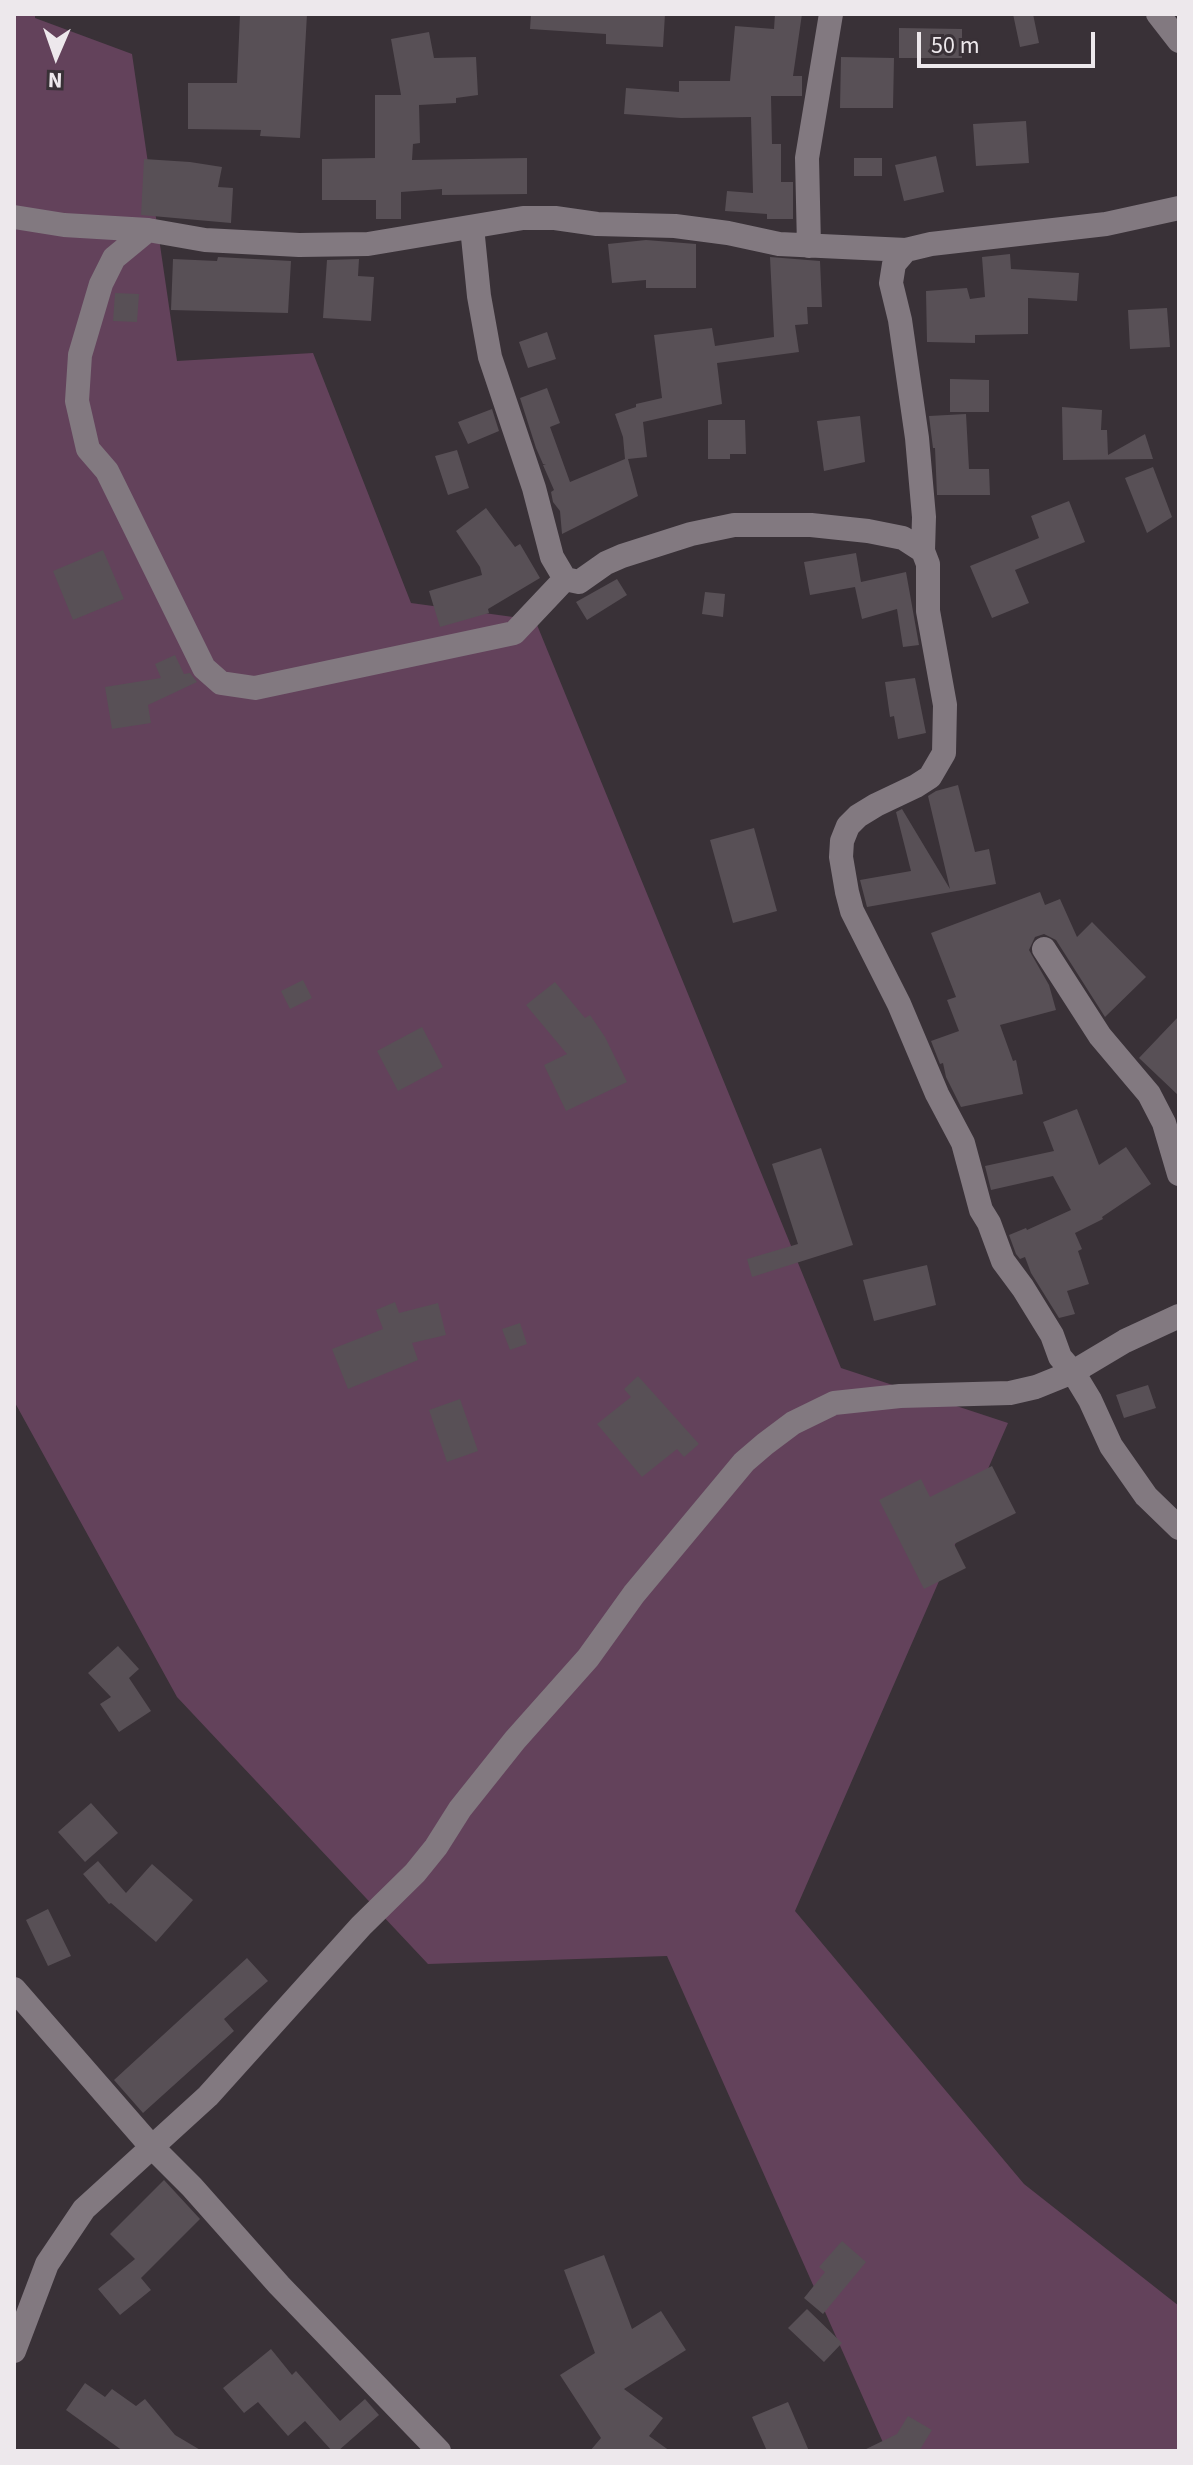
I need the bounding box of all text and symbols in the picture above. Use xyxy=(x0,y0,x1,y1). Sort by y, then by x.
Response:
north arrow xyxy=(16,16,96,96)
scale bar xyxy=(921,16,1099,66)
text: 50 m xyxy=(931,28,980,63)
text: N xyxy=(47,64,63,96)

